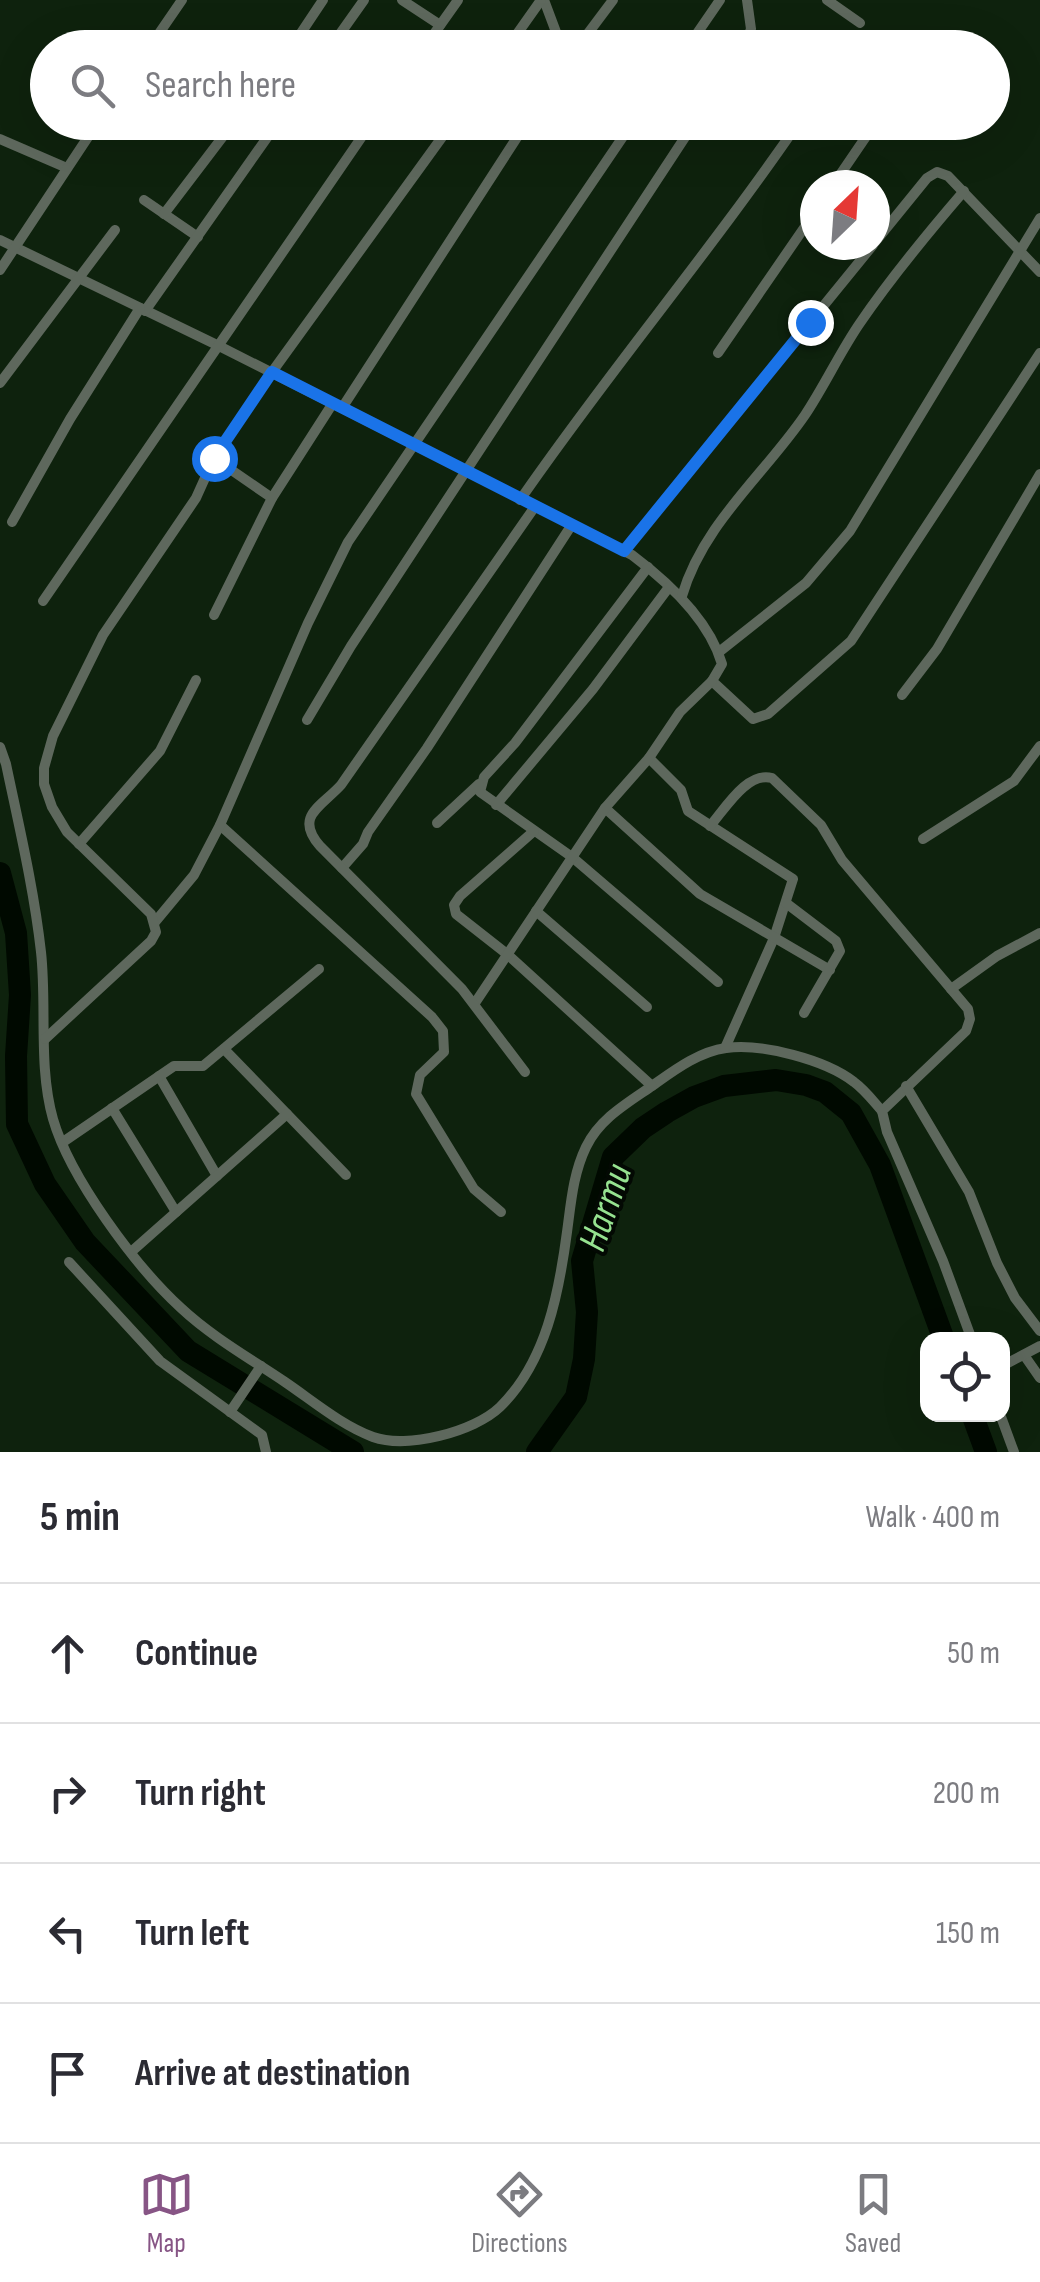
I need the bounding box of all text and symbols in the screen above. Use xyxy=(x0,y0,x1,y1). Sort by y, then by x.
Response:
search box xyxy=(30,30,1010,140)
icon: search xyxy=(65,58,120,113)
text: Search here xyxy=(145,63,296,108)
north arrow xyxy=(800,170,890,260)
route end xyxy=(788,300,834,346)
route start xyxy=(192,436,238,482)
water label: Harmu xyxy=(569,1157,643,1257)
map controls xyxy=(920,1332,1010,1422)
button: locate xyxy=(920,1332,1010,1422)
text: 5 min xyxy=(40,1492,120,1543)
text: Walk · 400 m xyxy=(865,1498,1000,1537)
icon: ahead xyxy=(40,1626,95,1681)
text: Continue xyxy=(135,1631,258,1676)
text: 50 m xyxy=(947,1634,1000,1673)
icon: right xyxy=(40,1766,95,1821)
text: Turn right xyxy=(135,1771,266,1816)
text: 200 m xyxy=(933,1774,1000,1813)
icon: left xyxy=(40,1906,95,1961)
text: Turn left xyxy=(135,1911,249,1956)
text: 150 m xyxy=(936,1914,1000,1953)
icon: arrive xyxy=(40,2046,95,2101)
text: Arrive at destination xyxy=(135,2051,410,2096)
tab: Map xyxy=(139,2167,194,2260)
tab: Directions xyxy=(471,2167,568,2260)
tab: Saved xyxy=(845,2167,901,2260)

